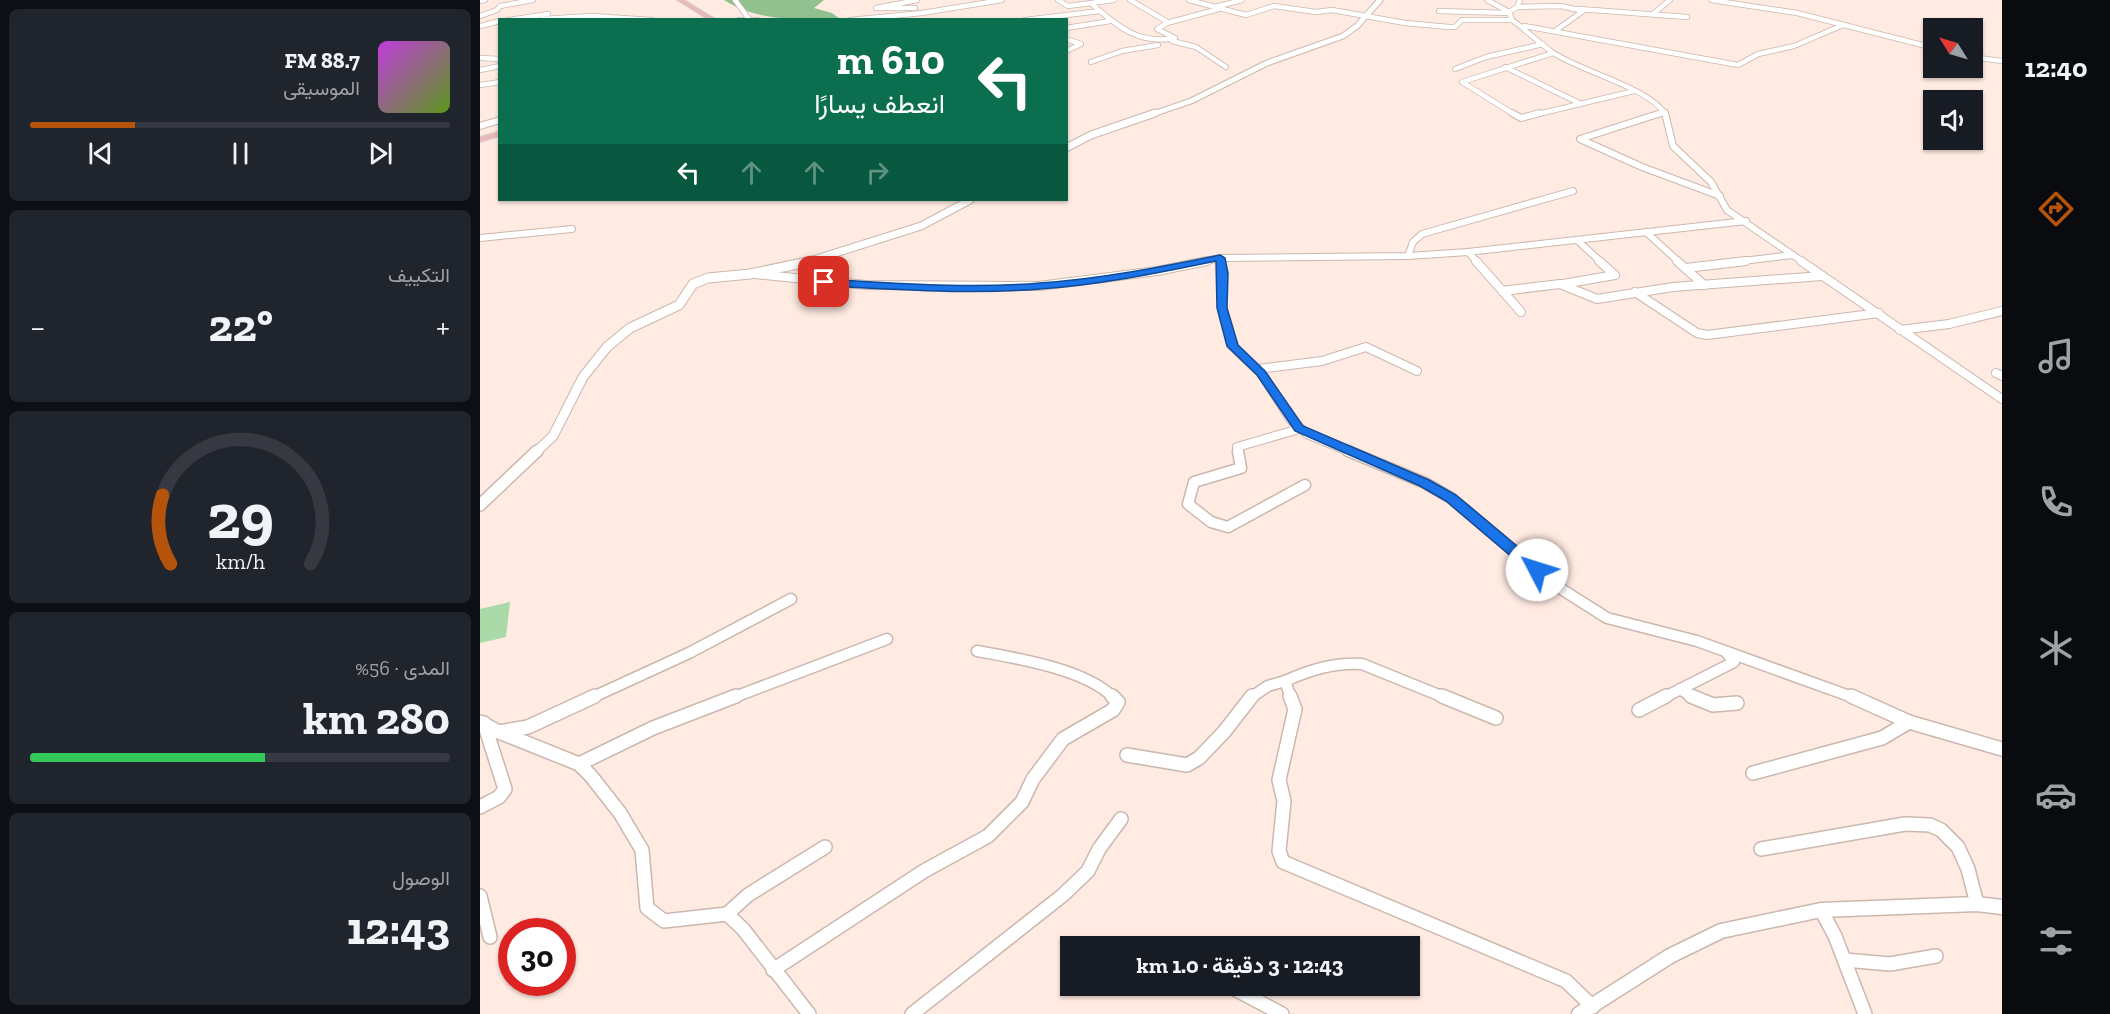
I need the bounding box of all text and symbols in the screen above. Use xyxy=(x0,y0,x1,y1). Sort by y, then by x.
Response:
north arrow xyxy=(1923,18,1983,78)
map controls xyxy=(1923,18,1983,150)
text: 610 m xyxy=(837,34,945,85)
icon: left xyxy=(966,42,1044,120)
text: 88.7 FM xyxy=(285,47,360,74)
text: 12:40 xyxy=(2024,52,2088,84)
text: الموسيقى xyxy=(283,76,360,100)
text: انعطف يسارًا xyxy=(814,88,945,120)
button: sound xyxy=(1923,90,1983,150)
icon: previous xyxy=(84,137,117,170)
icon: pause xyxy=(224,137,257,170)
icon: next xyxy=(364,137,397,170)
icon: left xyxy=(672,156,705,189)
icon: ahead xyxy=(735,156,768,189)
icon: ahead xyxy=(798,156,831,189)
icon: right xyxy=(861,156,894,189)
icon: directions xyxy=(2035,188,2077,230)
pin xyxy=(798,256,849,307)
text: التكييف xyxy=(388,263,450,287)
icon: arrive xyxy=(807,265,840,298)
text: 22° xyxy=(208,299,273,353)
text: − xyxy=(30,307,45,346)
text: + xyxy=(436,307,450,346)
icon: music xyxy=(2035,335,2077,377)
text: 29 xyxy=(207,479,273,554)
icon: phone xyxy=(2035,481,2077,523)
position arrow xyxy=(1505,538,1569,602)
text: km/h xyxy=(216,549,264,574)
icon: climate xyxy=(2035,627,2077,669)
text: المدى · 56% xyxy=(355,656,450,680)
text: 280 km xyxy=(303,692,450,746)
icon: car xyxy=(2035,774,2077,816)
text: الوصول xyxy=(392,866,450,890)
text: 12:43 xyxy=(347,902,450,956)
speed limit sign: 30 xyxy=(498,918,576,996)
icon: filters xyxy=(2035,920,2077,962)
text: 12:43 · 3 دقيقة · 1.0 km xyxy=(1137,952,1343,979)

